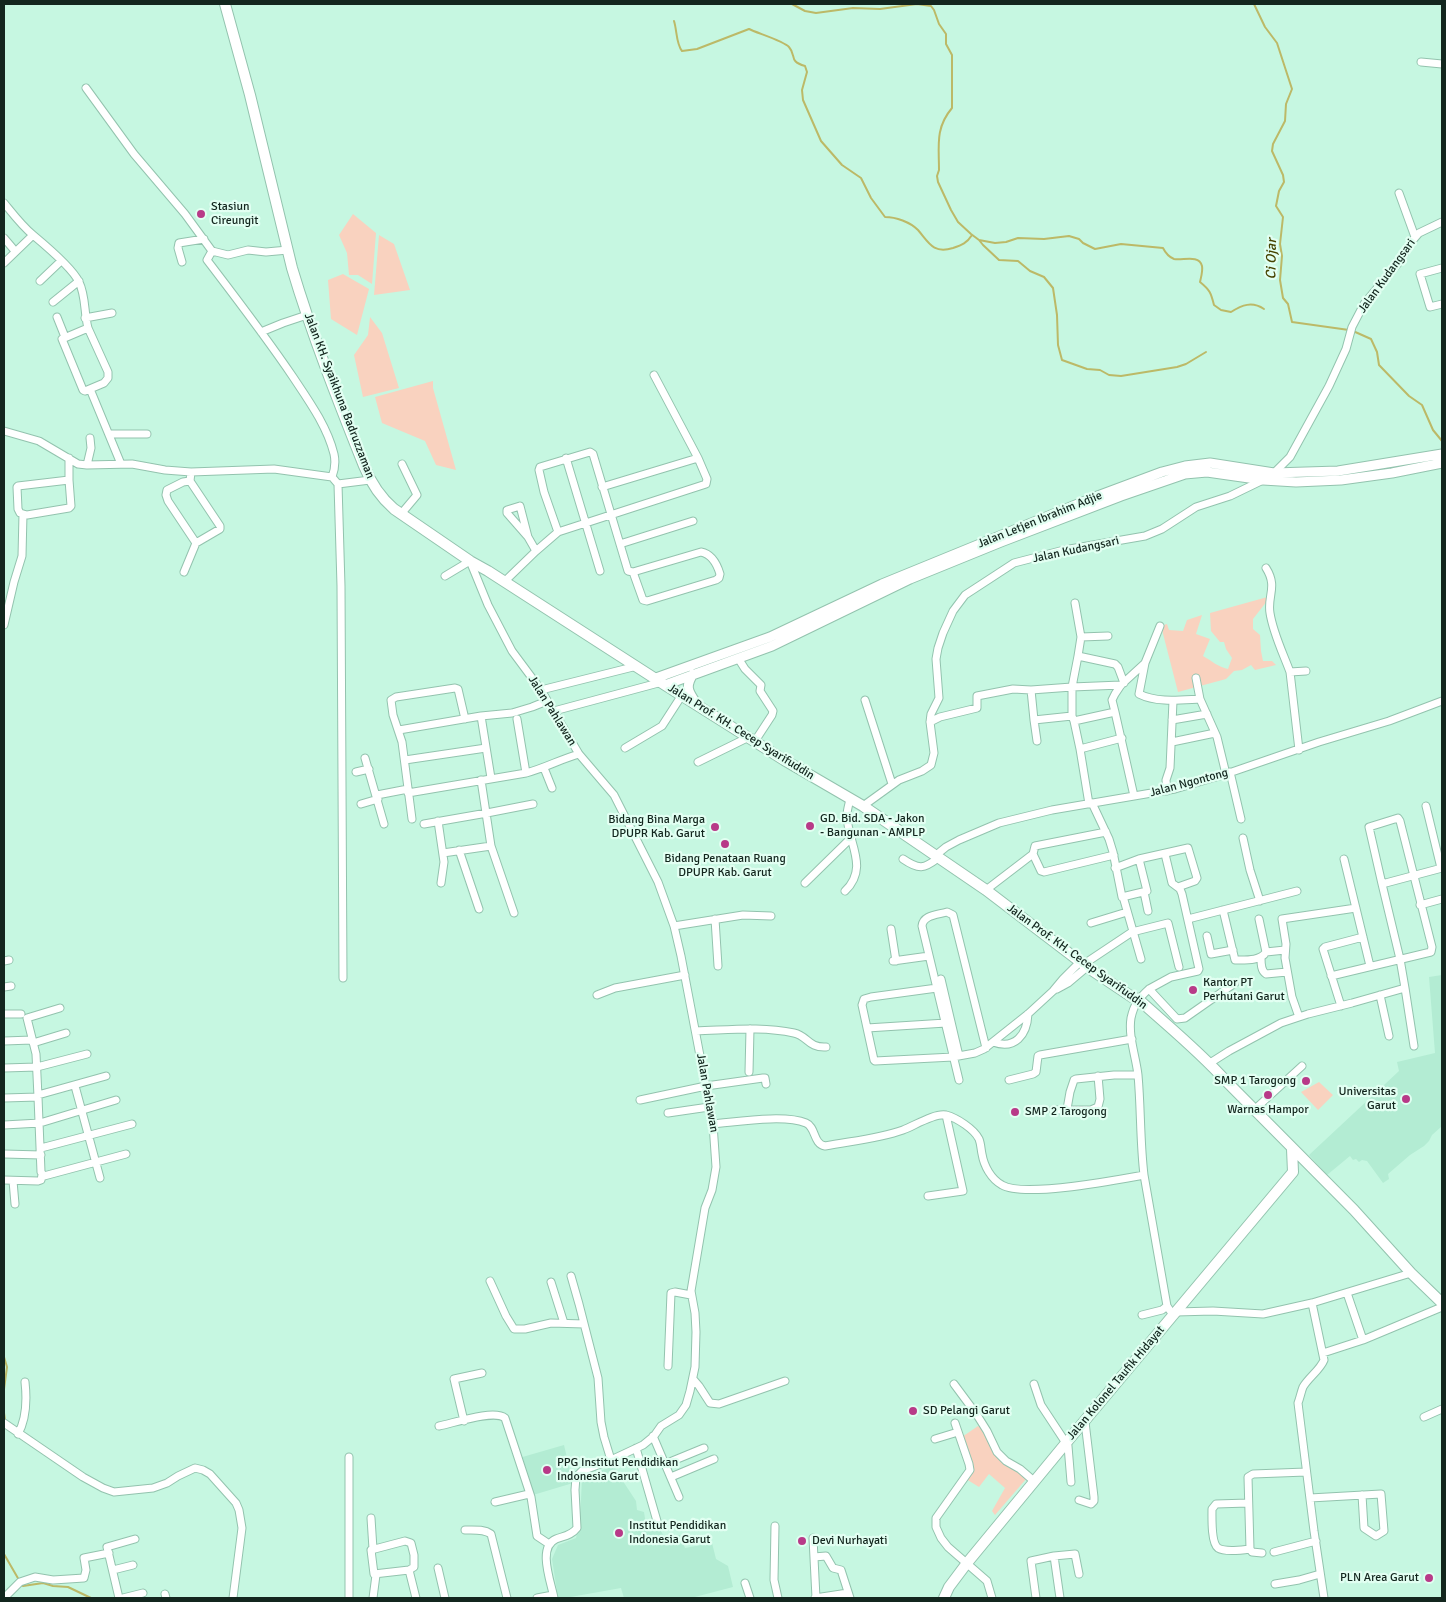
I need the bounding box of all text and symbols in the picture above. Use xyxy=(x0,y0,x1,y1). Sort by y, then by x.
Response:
place label: Stasiun Cireungit xyxy=(211,200,258,228)
marker: Stasiun Cireungit xyxy=(195,208,207,220)
street label: Jalan Kudangsari xyxy=(1355,236,1419,316)
water label: Ci Ojar xyxy=(1263,238,1281,280)
street label: Jalan KH. Syaikhuna Badruzzaman xyxy=(301,311,377,481)
street label: Jalan Letjen Ibrahim Adjie xyxy=(976,488,1104,552)
street label: Jalan Kudangsari xyxy=(1031,534,1121,566)
street label: Jalan Pahlawan xyxy=(525,673,579,749)
street label: Jalan Prof. KH. Cecep Syarifuddin xyxy=(665,681,817,783)
street label: Jalan Ngontong xyxy=(1148,766,1230,800)
place label: GD. Bid. SDA - Jakon - Bangunan - AMPLP xyxy=(820,812,925,840)
place label: Bidang Bina Marga DPUPR Kab. Garut xyxy=(608,813,705,841)
marker: GD. Bid. SDA - Jakon - Bangunan - AMPLP xyxy=(804,820,816,832)
marker: Bidang Bina Marga DPUPR Kab. Garut xyxy=(709,821,721,833)
marker: Bidang Penataan Ruang DPUPR Kab. Garut xyxy=(719,838,731,850)
place label: Bidang Penataan Ruang DPUPR Kab. Garut xyxy=(664,852,786,880)
street label: Jalan Prof. KH. Cecep Syarifuddin xyxy=(1004,901,1150,1013)
place label: Kantor PT Perhutani Garut xyxy=(1203,976,1285,1004)
marker: Kantor PT Perhutani Garut xyxy=(1187,984,1199,996)
street label: Jalan Pahlawan xyxy=(693,1052,721,1134)
place label: SMP 1 Tarogong xyxy=(1214,1074,1296,1088)
marker: SMP 1 Tarogong xyxy=(1300,1075,1312,1087)
place label: Universitas Garut xyxy=(1339,1085,1396,1113)
marker: Warnas Hampor xyxy=(1262,1089,1274,1101)
marker: Universitas Garut xyxy=(1400,1093,1412,1105)
place label: Warnas Hampor xyxy=(1227,1103,1309,1117)
place label: SMP 2 Tarogong xyxy=(1025,1105,1107,1119)
marker: SMP 2 Tarogong xyxy=(1009,1106,1021,1118)
street label: Jalan Kolonel Taufik Hidayat xyxy=(1064,1323,1168,1443)
place label: SD Pelangi Garut xyxy=(923,1404,1010,1418)
marker: SD Pelangi Garut xyxy=(907,1405,919,1417)
place label: PPG Institut Pendidikan Indonesia Garut xyxy=(557,1456,678,1484)
marker: PPG Institut Pendidikan Indonesia Garut xyxy=(541,1464,553,1476)
place label: Institut Pendidikan Indonesia Garut xyxy=(629,1519,726,1547)
marker: Institut Pendidikan Indonesia Garut xyxy=(613,1527,625,1539)
place label: Devi Nurhayati xyxy=(812,1534,887,1548)
marker: Devi Nurhayati xyxy=(796,1535,808,1547)
place label: PLN Area Garut xyxy=(1340,1571,1419,1585)
marker: PLN Area Garut xyxy=(1423,1572,1435,1584)

